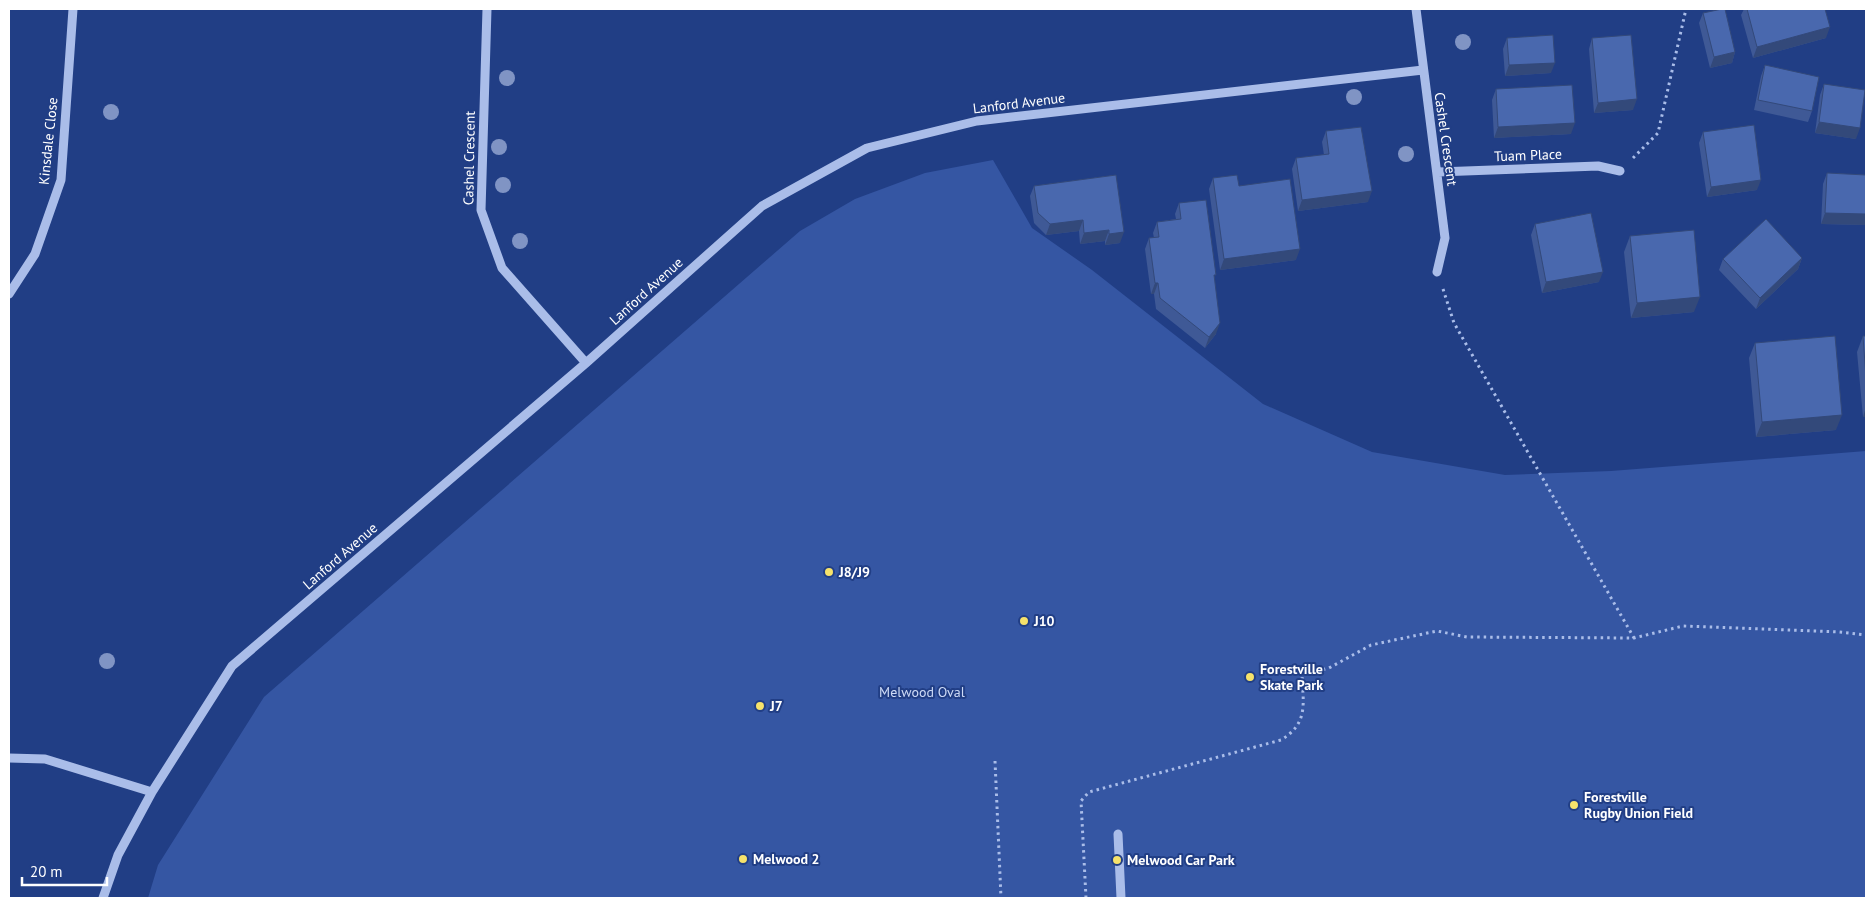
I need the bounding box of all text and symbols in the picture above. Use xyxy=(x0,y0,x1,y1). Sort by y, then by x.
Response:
street label: Lanford Avenue xyxy=(972,88,1066,118)
street label: Cashel Crescent xyxy=(1431,91,1462,187)
street label: Kinsdale Close xyxy=(34,96,62,186)
street label: Cashel Crescent xyxy=(459,110,479,205)
street label: Tuam Place xyxy=(1494,145,1562,165)
street label: Lanford Avenue xyxy=(606,253,686,329)
street label: Lanford Avenue xyxy=(299,519,381,593)
place label: J8/J9 xyxy=(838,563,870,581)
marker: J8/J9 xyxy=(823,566,835,578)
place label: J10 xyxy=(1033,612,1055,630)
marker: J10 xyxy=(1018,615,1030,627)
place label: Forestville Skate Park xyxy=(1260,660,1323,694)
marker: Forestville Skate Park xyxy=(1244,671,1256,683)
park label: Melwood Oval xyxy=(879,683,965,701)
place label: J7 xyxy=(769,697,783,715)
marker: J7 xyxy=(754,700,766,712)
place label: Forestville Rugby Union Field xyxy=(1584,788,1693,822)
marker: Forestville Rugby Union Field xyxy=(1568,799,1580,811)
place label: Melwood 2 xyxy=(753,850,819,868)
place label: Melwood Car Park xyxy=(1127,851,1235,869)
marker: Melwood 2 xyxy=(737,853,749,865)
scale bar xyxy=(22,854,108,886)
marker: Melwood Car Park xyxy=(1111,854,1123,866)
text: 20 m xyxy=(30,862,63,881)

